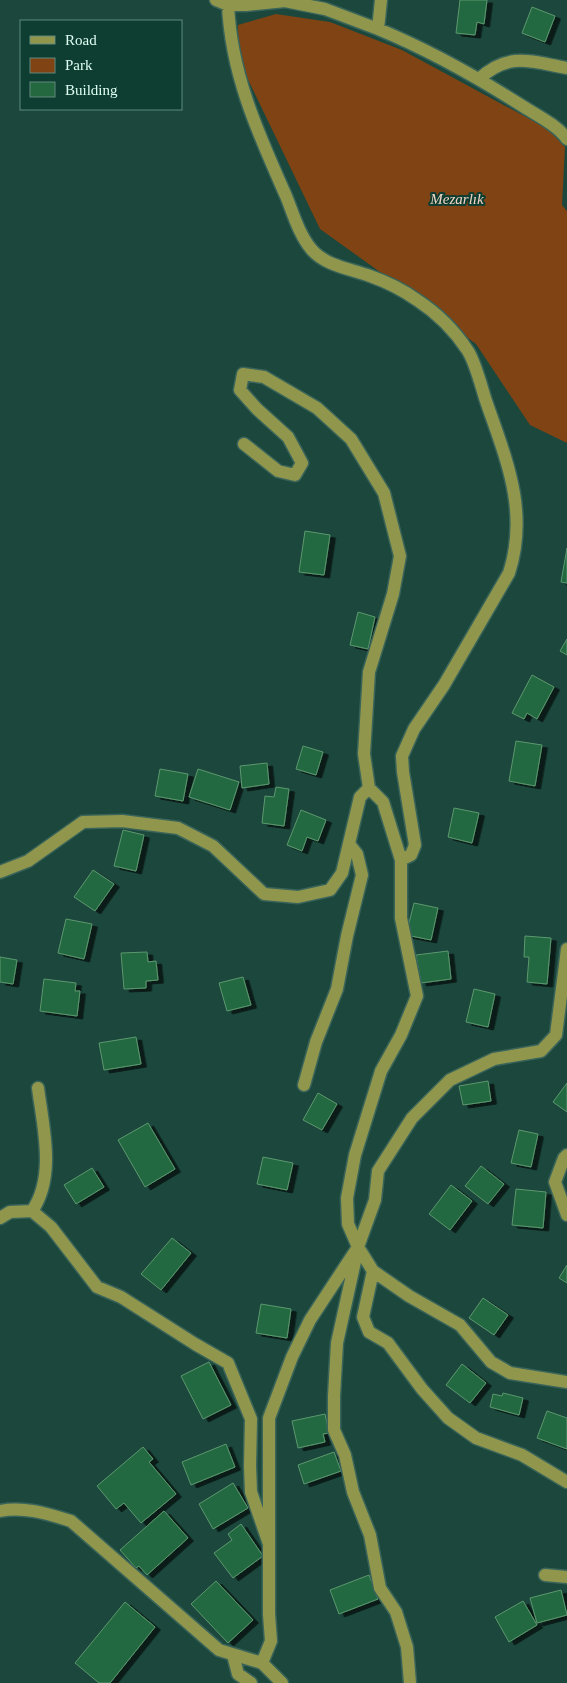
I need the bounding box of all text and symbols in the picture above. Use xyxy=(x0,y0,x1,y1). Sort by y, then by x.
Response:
legend xyxy=(20,20,182,110)
text: Road xyxy=(65,32,97,48)
text: Park xyxy=(65,57,93,73)
text: Building xyxy=(65,82,118,98)
park label: Mezarlık xyxy=(429,191,484,207)

